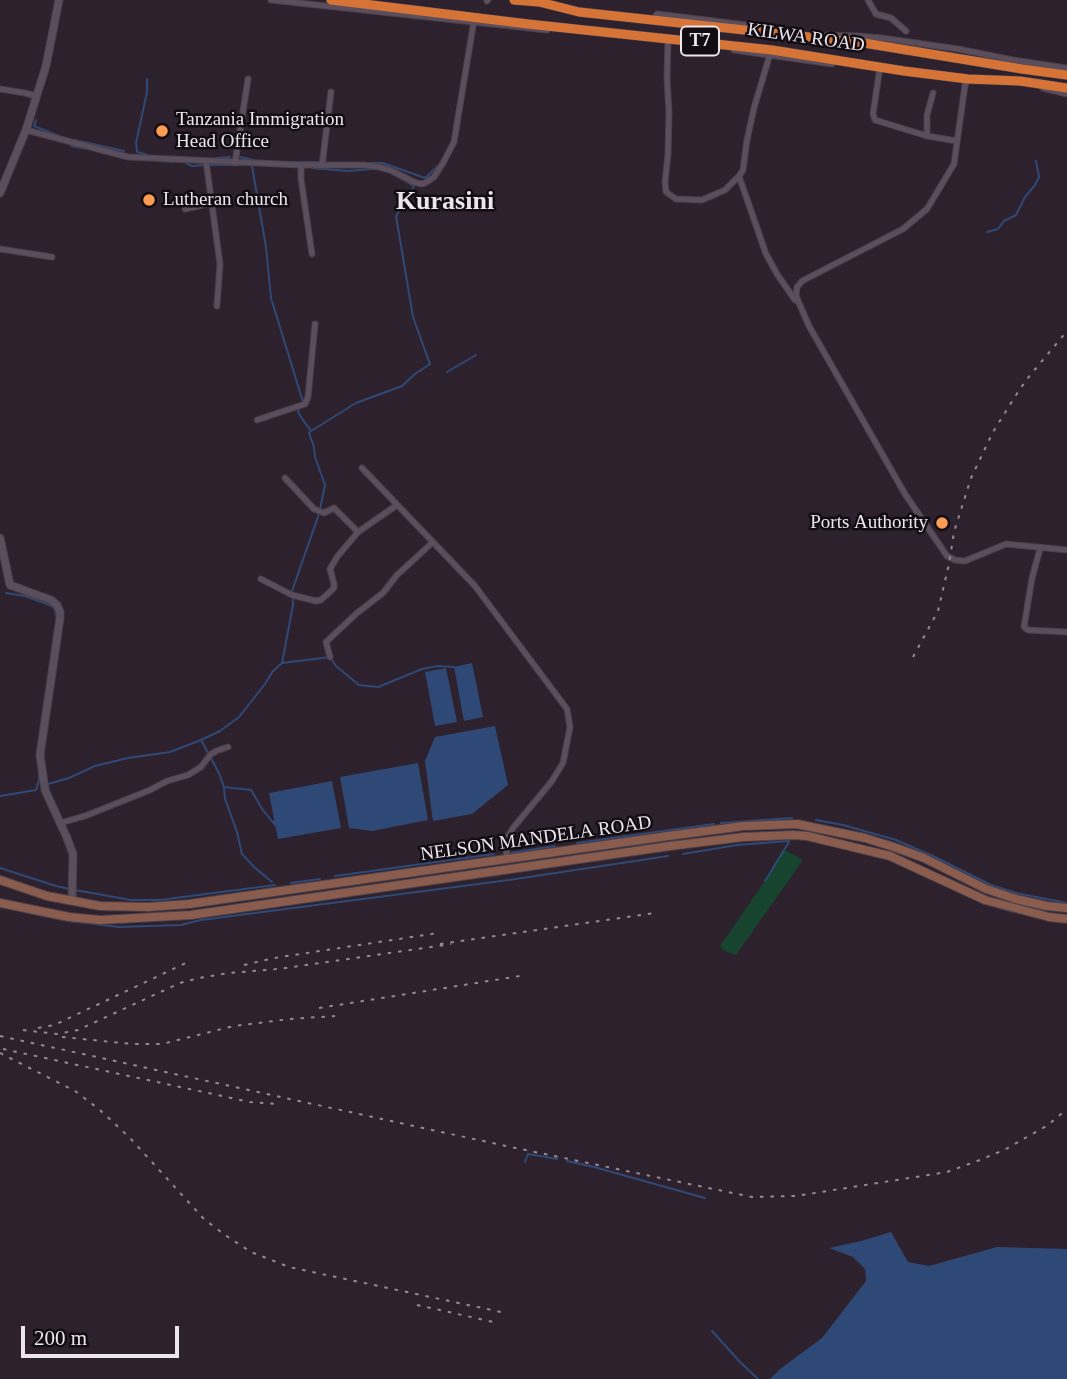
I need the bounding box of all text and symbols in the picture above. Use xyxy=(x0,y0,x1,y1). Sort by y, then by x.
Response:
street label: KILWA ROAD xyxy=(746,18,866,58)
road number: T7 xyxy=(681,26,719,56)
place label: Tanzania Immigration Head Office xyxy=(176,109,344,153)
marker: Tanzania Immigration Head Office xyxy=(154,123,170,139)
district label: Kurasini xyxy=(396,186,494,218)
place label: Lutheran church xyxy=(163,189,288,211)
marker: Lutheran church xyxy=(141,192,157,208)
place label: Ports Authority xyxy=(810,512,928,534)
marker: Ports Authority xyxy=(934,515,950,531)
street label: NELSON MANDELA ROAD xyxy=(419,811,653,867)
scale bar xyxy=(24,1312,182,1356)
text: 200 m xyxy=(34,1326,87,1350)

